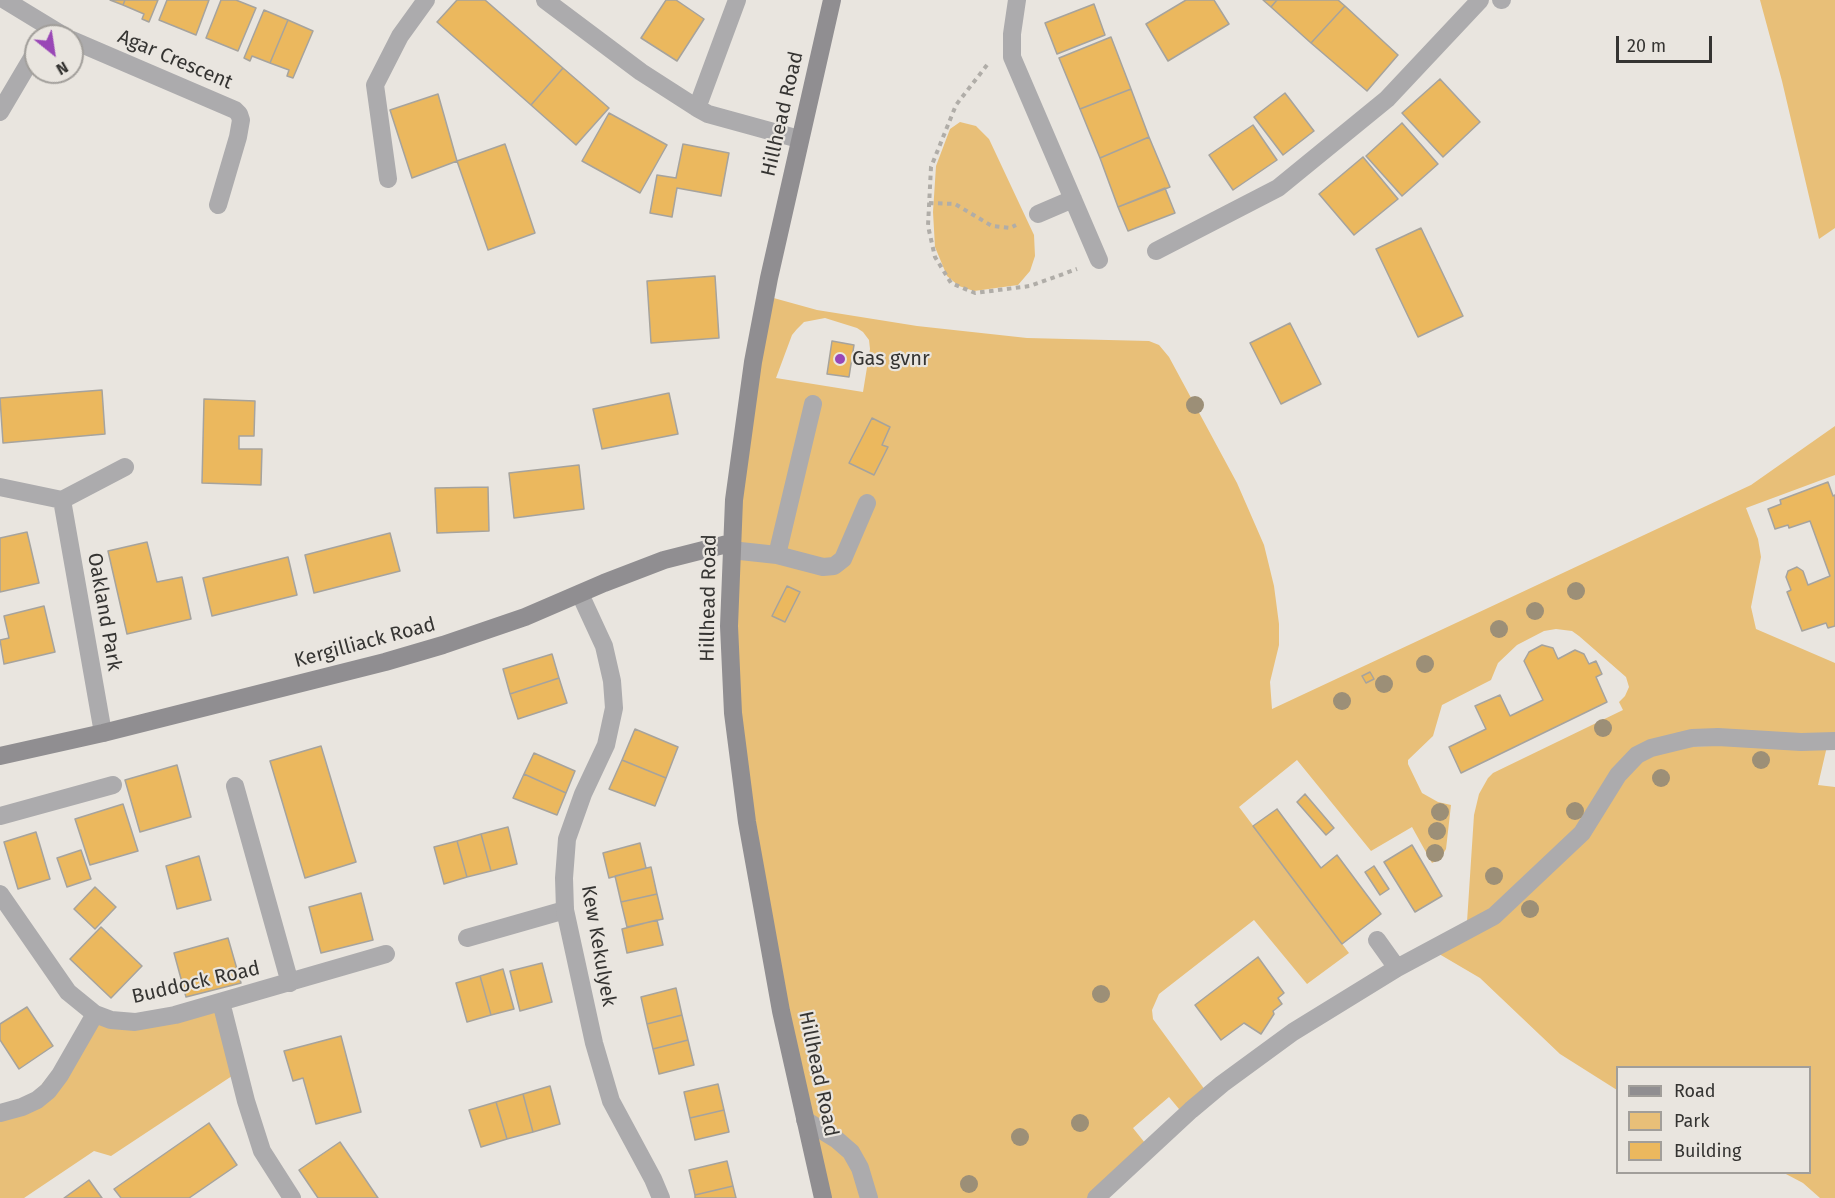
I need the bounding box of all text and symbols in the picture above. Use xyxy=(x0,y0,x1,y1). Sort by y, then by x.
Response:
north arrow xyxy=(24,24,84,84)
scale bar xyxy=(1619,24,1715,62)
street label: Agar Crescent xyxy=(114,25,236,95)
text: 20 m xyxy=(1627,35,1666,57)
street label: Hillhead Road xyxy=(757,49,809,179)
text: N xyxy=(53,57,72,79)
place label: Gas gvnr xyxy=(852,347,930,371)
marker: Gas gvnr xyxy=(833,352,847,366)
street label: Hillhead Road xyxy=(696,534,722,662)
street label: Oakland Park xyxy=(82,551,126,673)
street label: Kergilliack Road xyxy=(292,613,438,673)
street label: Kew Kekulyek xyxy=(576,883,620,1009)
street label: Buddock Road xyxy=(130,957,262,1009)
street label: Hillhead Road xyxy=(793,1009,843,1139)
legend xyxy=(1616,1066,1811,1174)
text: Road xyxy=(1674,1080,1716,1102)
text: Park xyxy=(1674,1110,1709,1132)
text: Building xyxy=(1674,1140,1741,1162)

